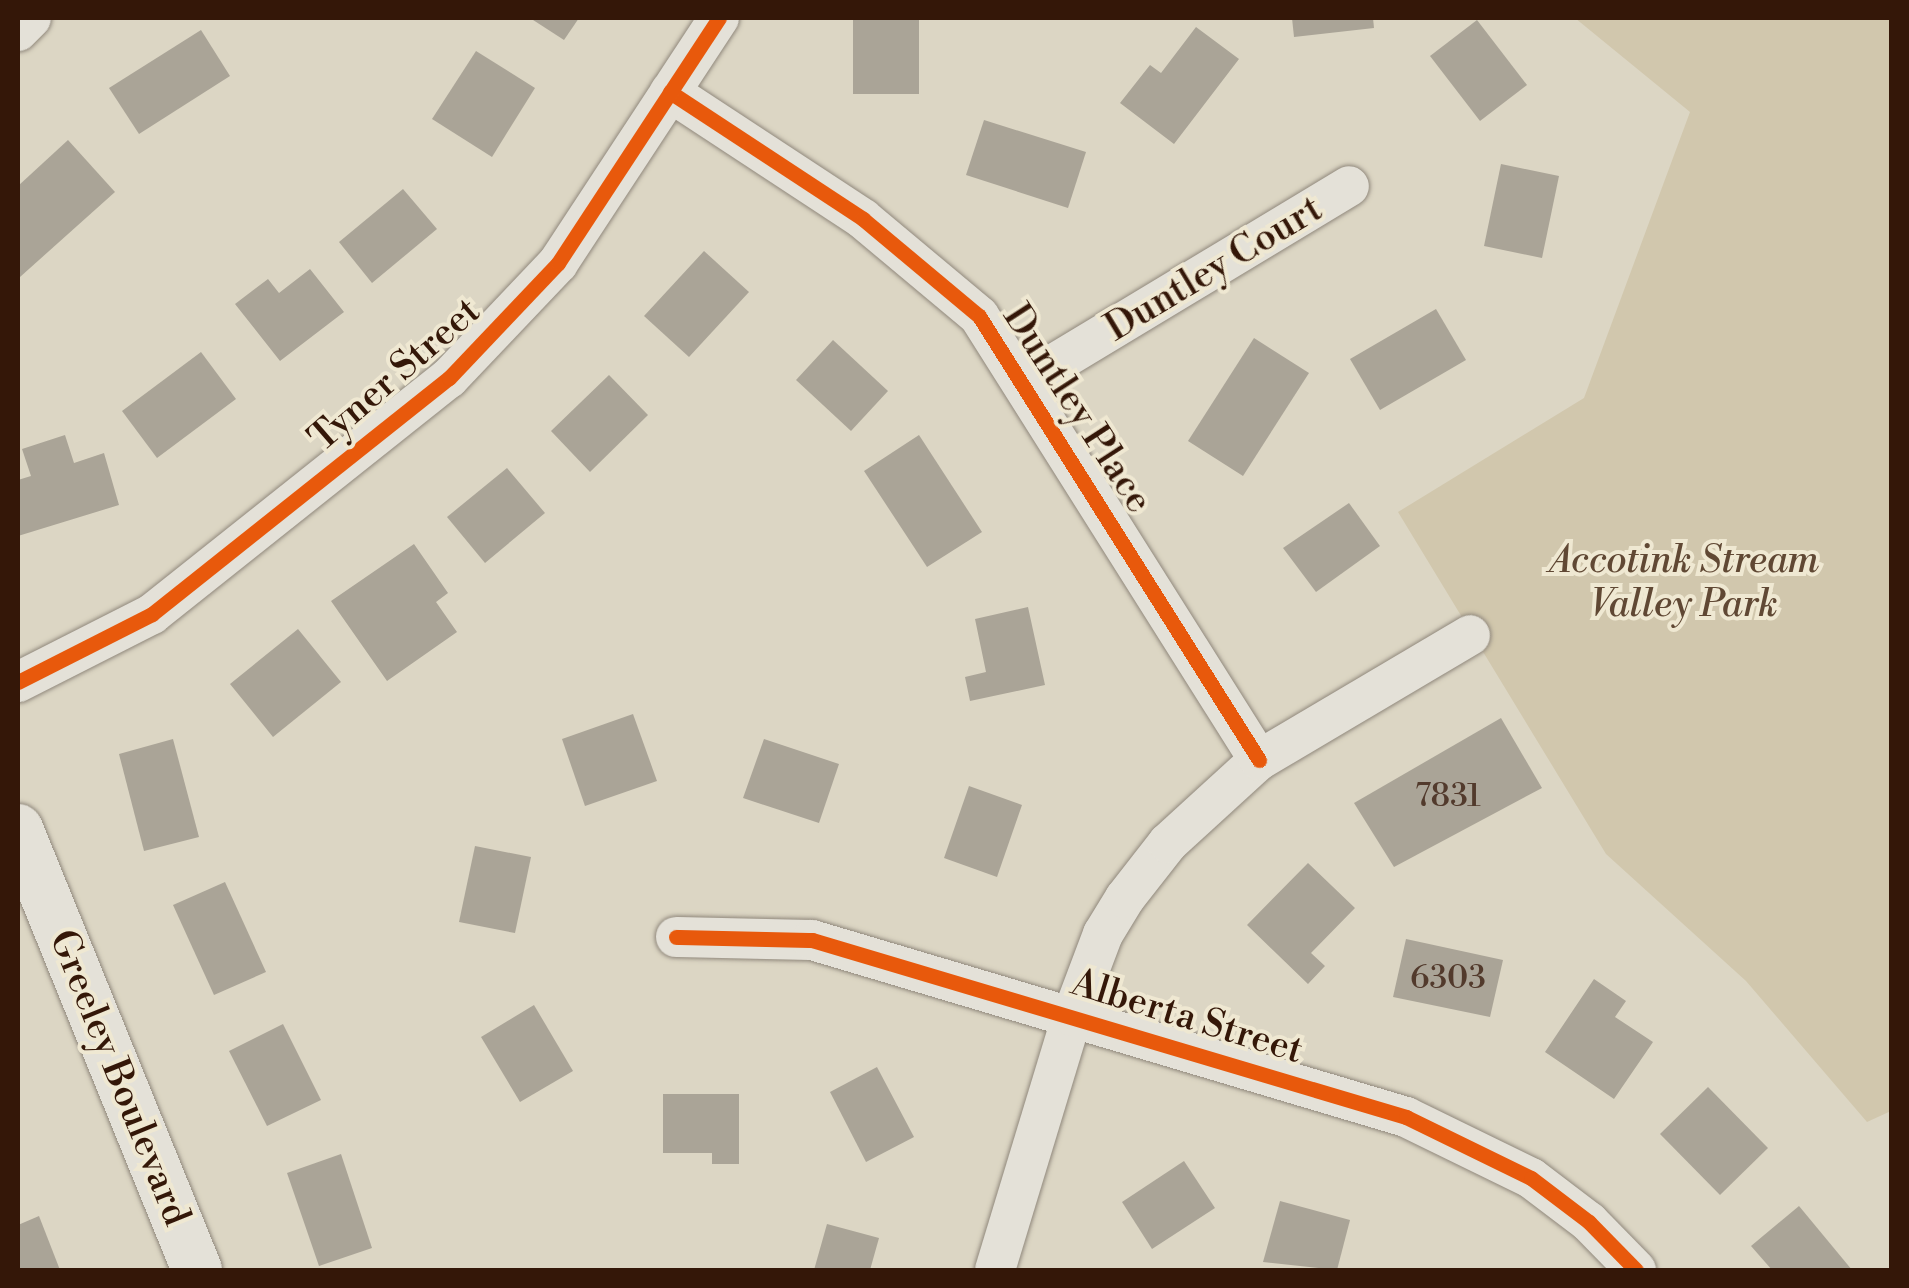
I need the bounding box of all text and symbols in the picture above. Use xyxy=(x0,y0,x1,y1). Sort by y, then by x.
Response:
street label: Duntley Court xyxy=(1098,187,1330,351)
street label: Tyner Street xyxy=(300,289,490,461)
street label: Duntley Place xyxy=(993,296,1161,522)
park label: Accotink Stream Valley Park xyxy=(1549,538,1819,628)
house number: 7831 xyxy=(1415,777,1481,815)
street label: Greeley Boulevard xyxy=(39,924,199,1232)
house number: 6303 xyxy=(1410,959,1486,997)
street label: Alberta Street xyxy=(1066,960,1308,1074)

